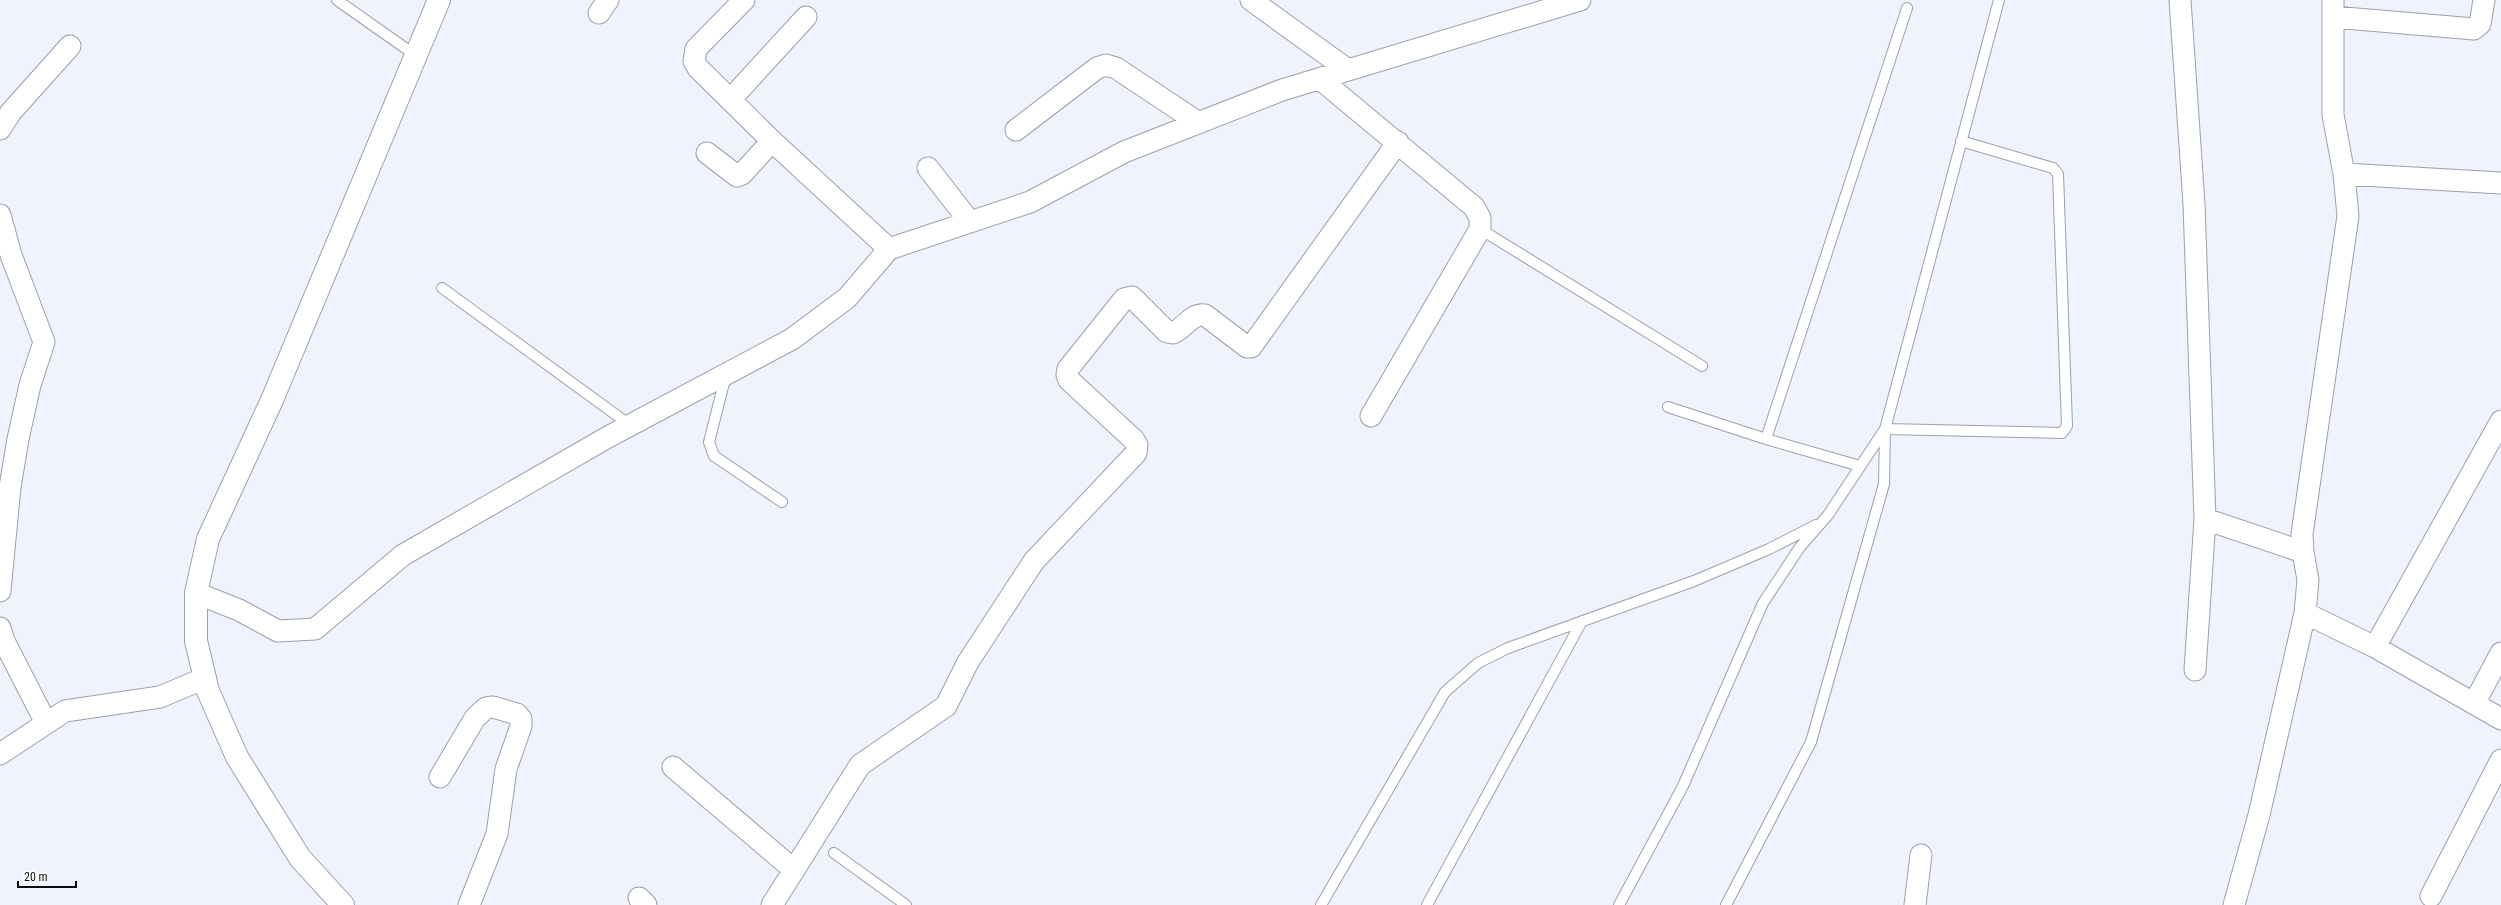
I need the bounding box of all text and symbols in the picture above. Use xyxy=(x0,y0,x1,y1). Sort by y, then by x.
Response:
scale bar xyxy=(18,863,76,889)
text: 20 m xyxy=(24,870,48,884)

